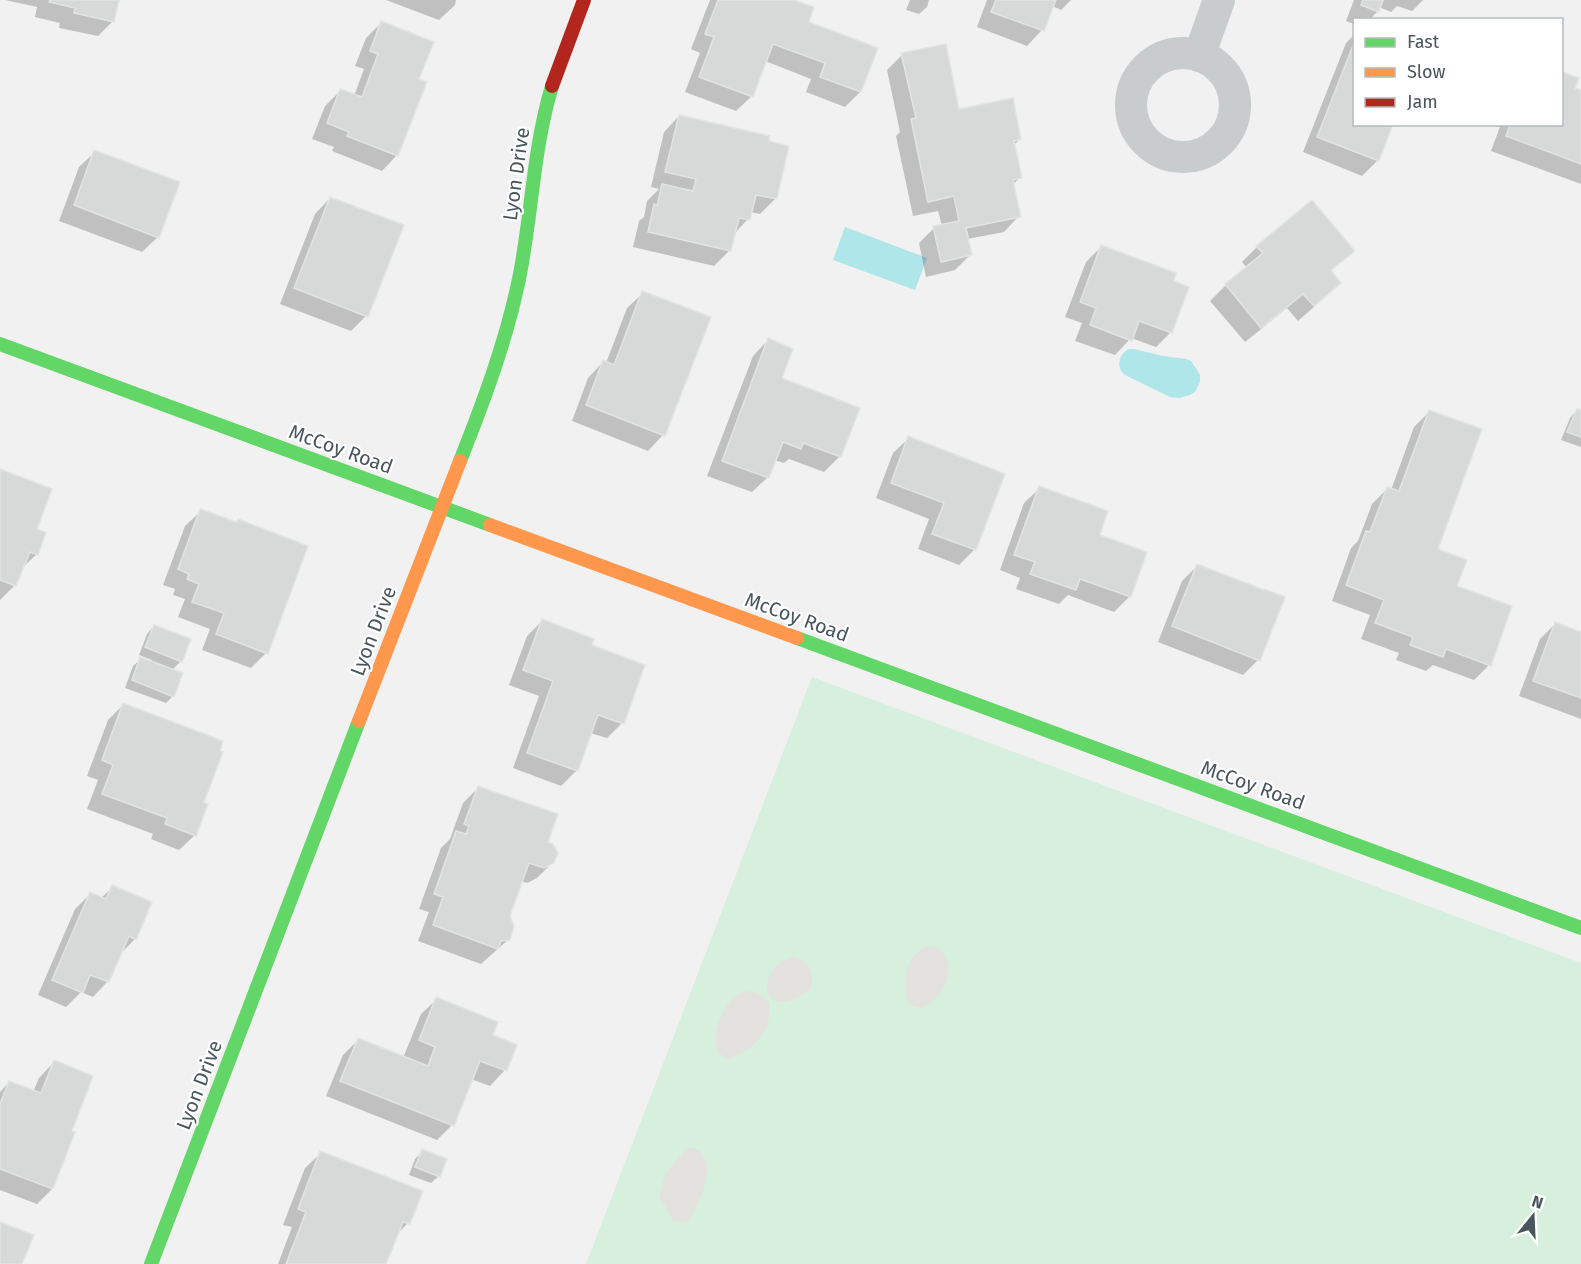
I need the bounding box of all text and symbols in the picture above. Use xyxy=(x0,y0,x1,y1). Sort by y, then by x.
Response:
legend xyxy=(1353,18,1563,126)
text: Fast xyxy=(1407,31,1440,53)
text: Slow xyxy=(1407,61,1446,83)
text: Jam xyxy=(1407,91,1438,113)
street label: Lyon Drive xyxy=(498,126,534,222)
street label: McCoy Road xyxy=(286,419,396,479)
street label: Lyon Drive xyxy=(345,583,401,679)
street label: McCoy Road xyxy=(742,587,852,647)
street label: McCoy Road xyxy=(1198,755,1308,815)
street label: Lyon Drive xyxy=(171,1037,227,1133)
north arrow xyxy=(1503,1186,1563,1246)
text: N xyxy=(1530,1192,1545,1213)

